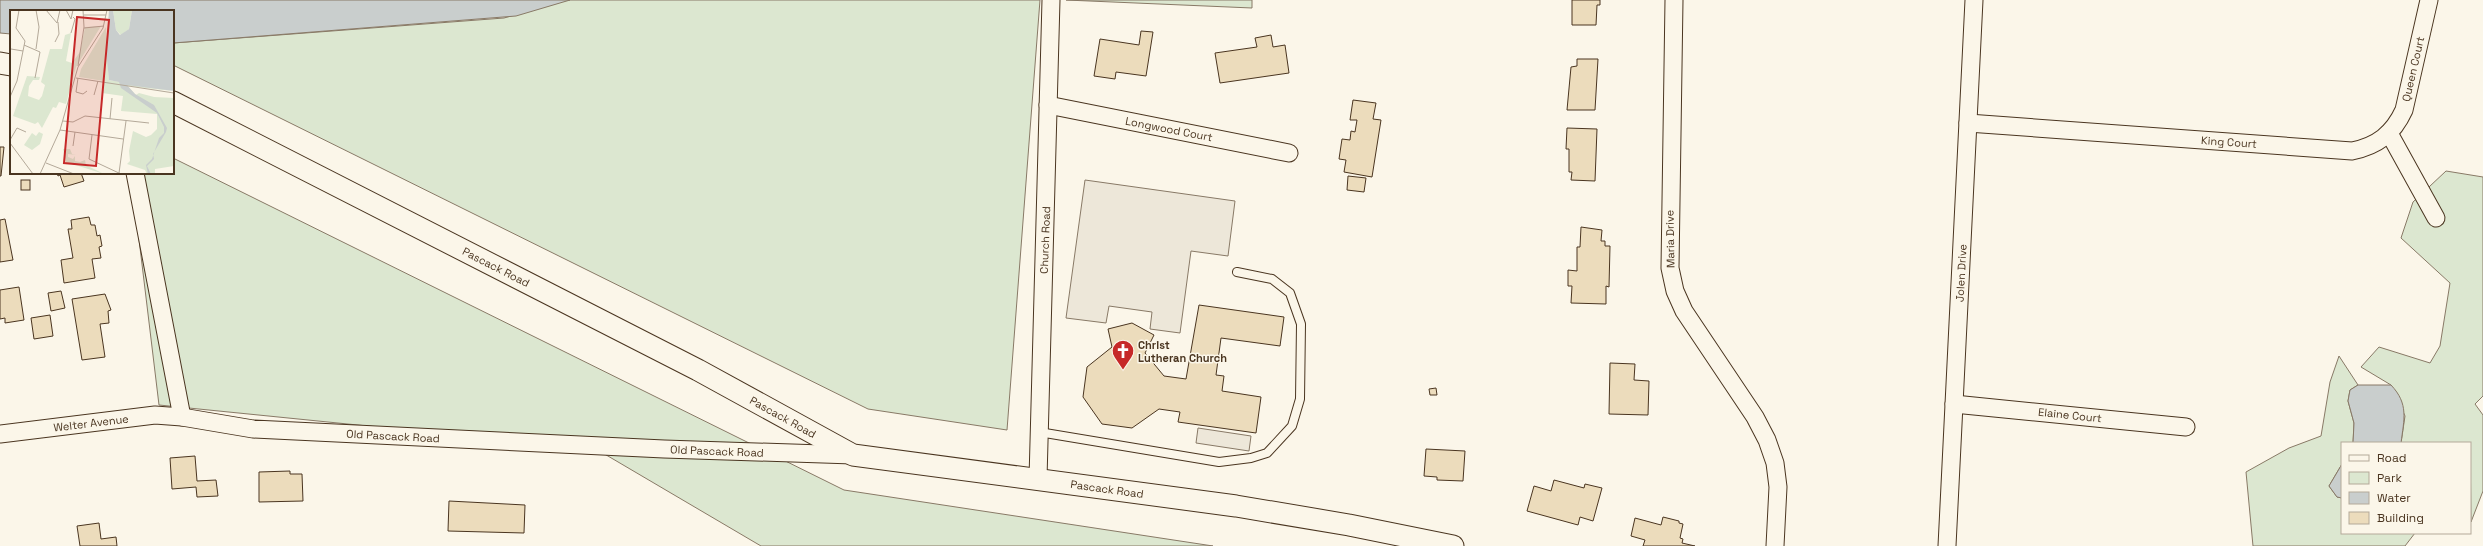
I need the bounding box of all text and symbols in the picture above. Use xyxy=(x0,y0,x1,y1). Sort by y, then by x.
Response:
inset map xyxy=(10,10,174,174)
street label: Queen Court xyxy=(2399,35,2427,103)
street label: Longwood Court xyxy=(1124,114,1214,144)
street label: King Court xyxy=(2201,133,2257,151)
street label: Church Road xyxy=(1037,206,1053,274)
street label: Maria Drive xyxy=(1662,210,1678,268)
street label: Pascack Road xyxy=(460,244,532,290)
street label: Jolen Drive xyxy=(1952,244,1970,302)
church icon: Christ Lutheran Church xyxy=(1110,338,1136,371)
place label: Christ Lutheran Church xyxy=(1138,338,1227,365)
street label: Pascack Road xyxy=(747,393,819,441)
street label: Elaine Court xyxy=(2038,405,2102,425)
street label: Welter Avenue xyxy=(53,411,129,435)
street label: Old Pascack Road xyxy=(346,427,440,445)
street label: Old Pascack Road xyxy=(670,442,764,460)
legend xyxy=(2341,442,2471,534)
text: Road xyxy=(2377,450,2406,466)
text: Park xyxy=(2377,470,2402,486)
street label: Pascack Road xyxy=(1070,477,1144,501)
text: Water xyxy=(2377,490,2411,506)
text: Building xyxy=(2377,510,2424,526)

